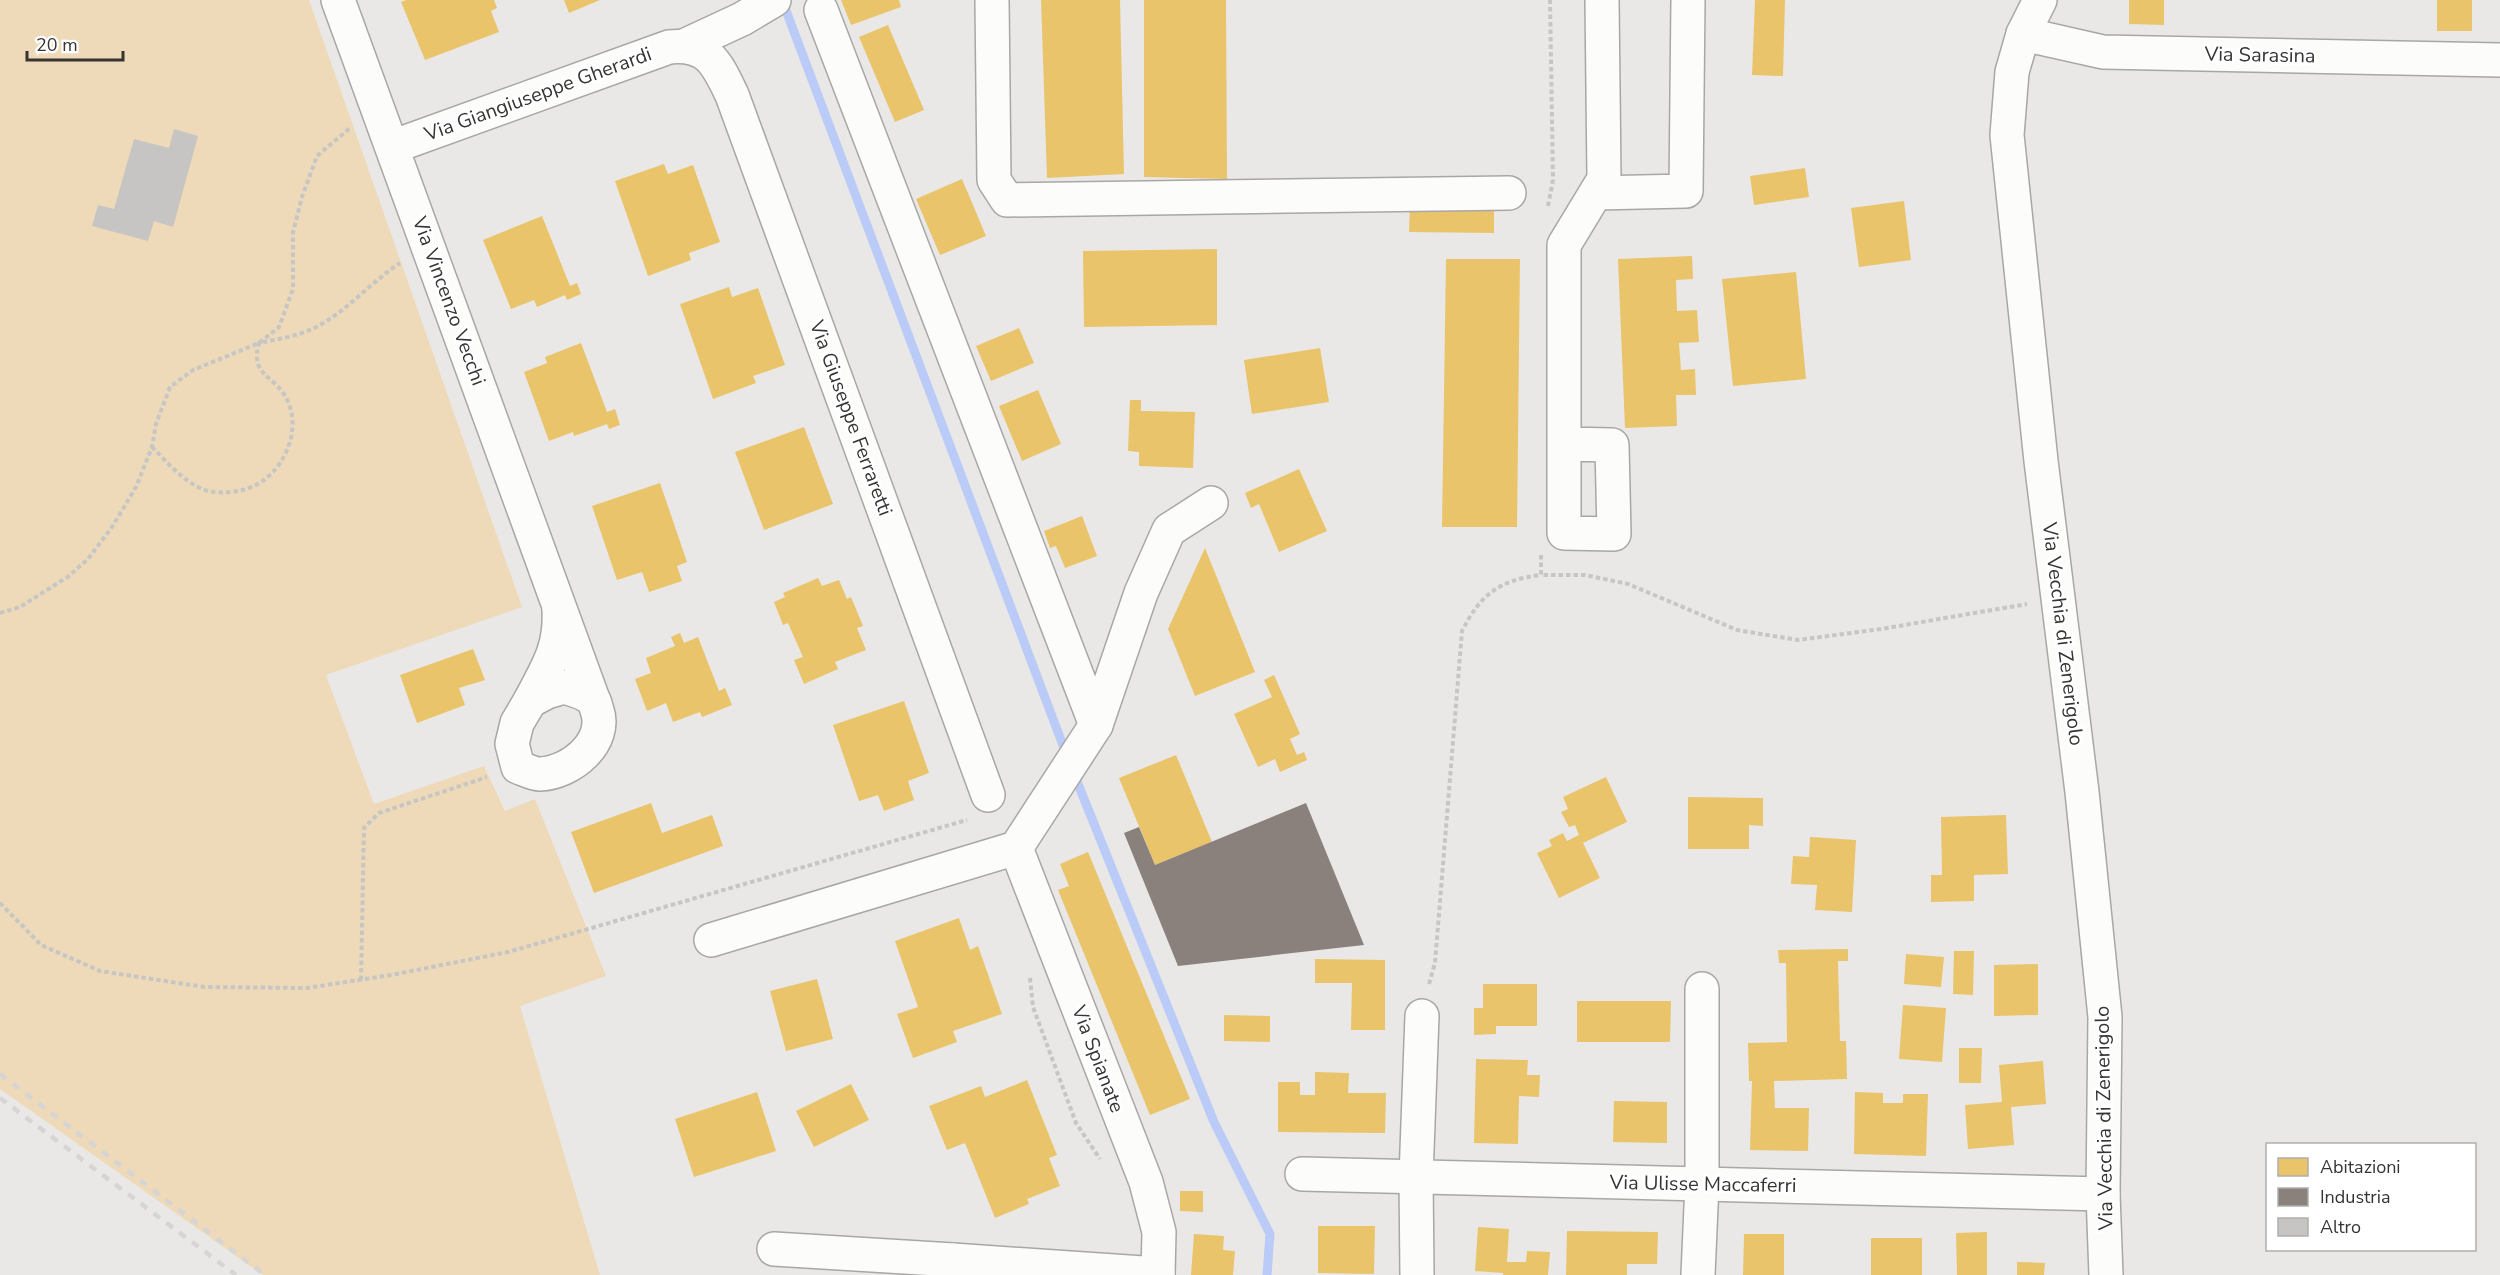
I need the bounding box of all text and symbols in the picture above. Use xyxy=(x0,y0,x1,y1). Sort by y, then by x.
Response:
scale bar xyxy=(27,24,123,62)
text: 20 m xyxy=(36,33,78,57)
street label: Via Giangiuseppe Gherardi xyxy=(420,40,655,148)
street label: Via Sarasina xyxy=(2203,41,2316,69)
street label: Via Vincenzo Vecchi xyxy=(406,212,492,389)
street label: Via Giuseppe Ferraretti xyxy=(803,316,899,519)
street label: Via Vecchia di Zenerigolo xyxy=(2036,520,2090,747)
street label: Via Spianate xyxy=(1065,1001,1131,1117)
street label: Via Vecchia di Zenerigolo xyxy=(2089,1005,2119,1232)
legend xyxy=(2266,1143,2476,1251)
text: Abitazioni xyxy=(2320,1155,2401,1179)
street label: Via Ulisse Maccaferri xyxy=(1608,1169,1797,1199)
text: Industria xyxy=(2320,1185,2390,1209)
text: Altro xyxy=(2320,1215,2361,1239)

